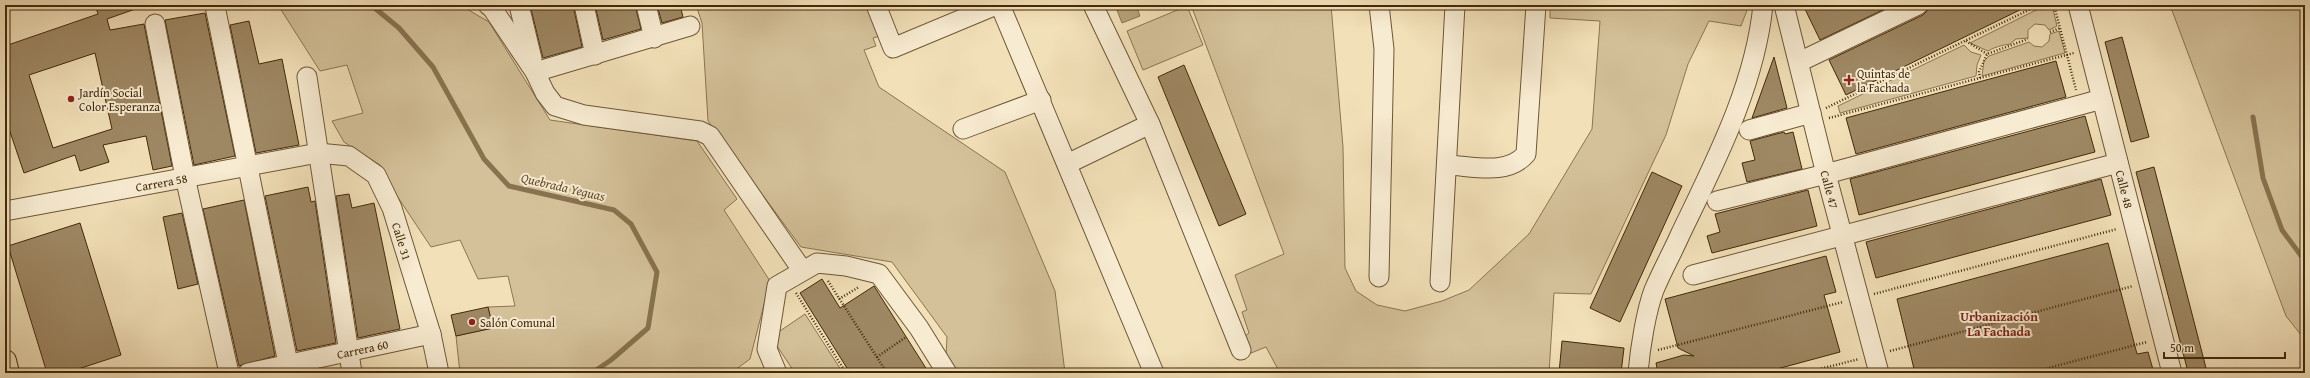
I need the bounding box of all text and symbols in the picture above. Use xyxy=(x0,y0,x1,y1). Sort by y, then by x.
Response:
place label: Quintas de la Fachada xyxy=(1857,65,1911,96)
marker: Quintas de la Fachada xyxy=(1844,75,1854,85)
place label: Jardín Social Color Esperanza xyxy=(77,84,160,115)
marker: Jardín Social Color Esperanza xyxy=(66,94,76,104)
water label: Quebrada Yeguas xyxy=(519,168,607,206)
street label: Calle 48 xyxy=(2112,168,2138,210)
street label: Carrera 58 xyxy=(134,169,189,195)
street label: Calle 47 xyxy=(1817,169,1843,210)
street label: Calle 31 xyxy=(388,220,416,263)
district label: Urbanización La Fachada xyxy=(1960,307,2038,341)
place label: Salón Comunal xyxy=(480,314,556,331)
marker: Salón Comunal xyxy=(467,317,477,327)
scale bar xyxy=(2164,334,2285,360)
street label: Carrera 60 xyxy=(335,335,390,362)
text: 50 m xyxy=(2170,339,2194,356)

